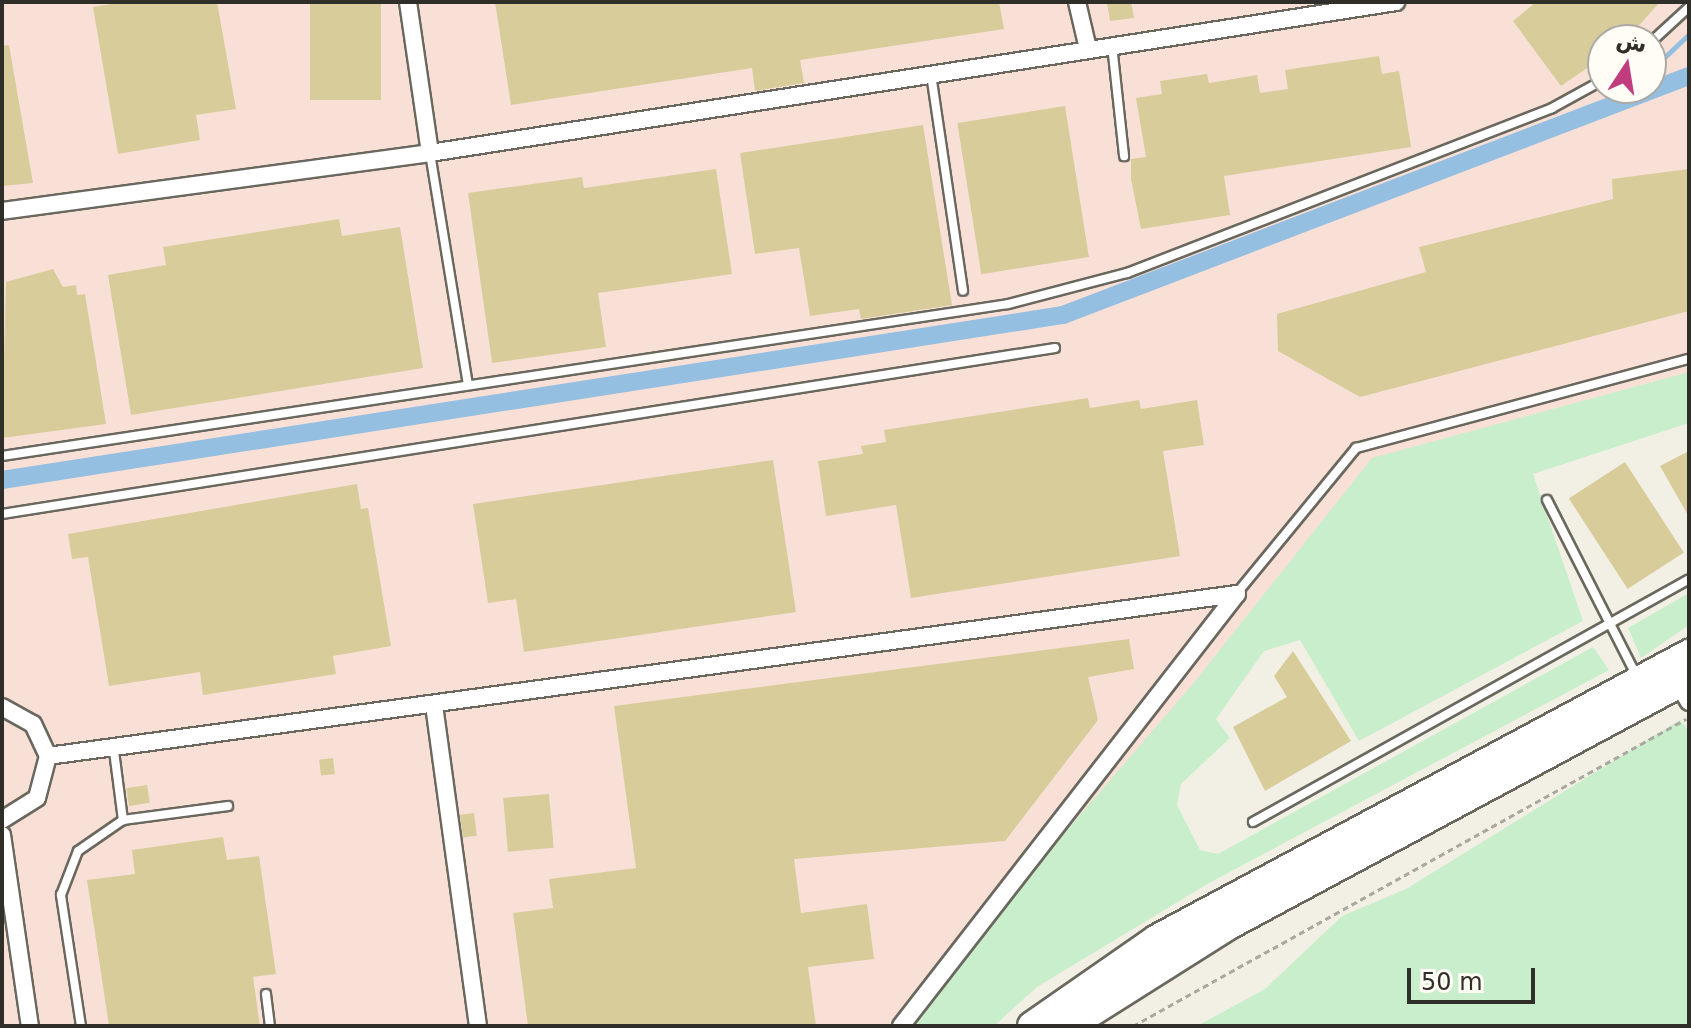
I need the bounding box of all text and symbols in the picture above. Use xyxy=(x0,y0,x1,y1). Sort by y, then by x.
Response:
north arrow xyxy=(1587,24,1667,104)
text: ش xyxy=(1614,27,1649,57)
scale bar xyxy=(1411,952,1539,1002)
text: 50 m xyxy=(1421,968,1483,996)

